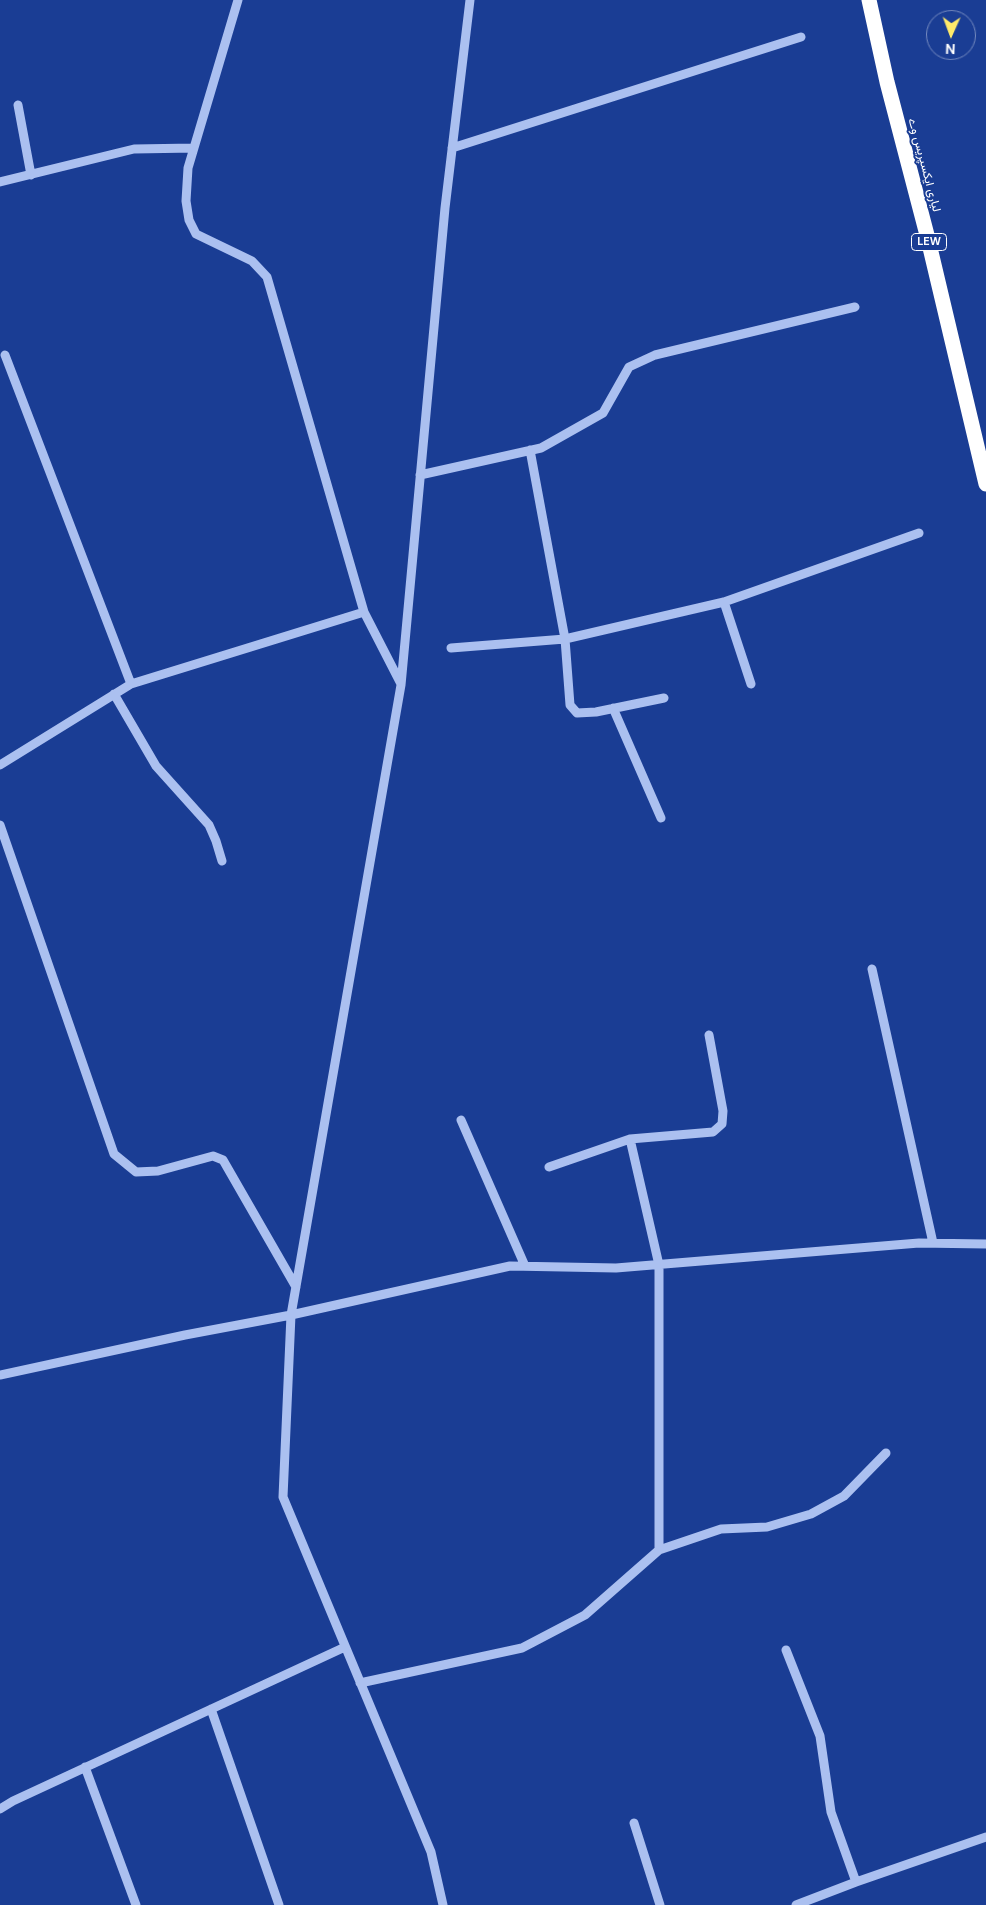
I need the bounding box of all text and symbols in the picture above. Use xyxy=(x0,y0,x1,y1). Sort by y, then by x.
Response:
north arrow xyxy=(926,10,976,60)
text: N xyxy=(945,40,956,58)
street label: لیاری ایکسپریس وے xyxy=(905,116,943,214)
road number: LEW xyxy=(912,233,946,250)

